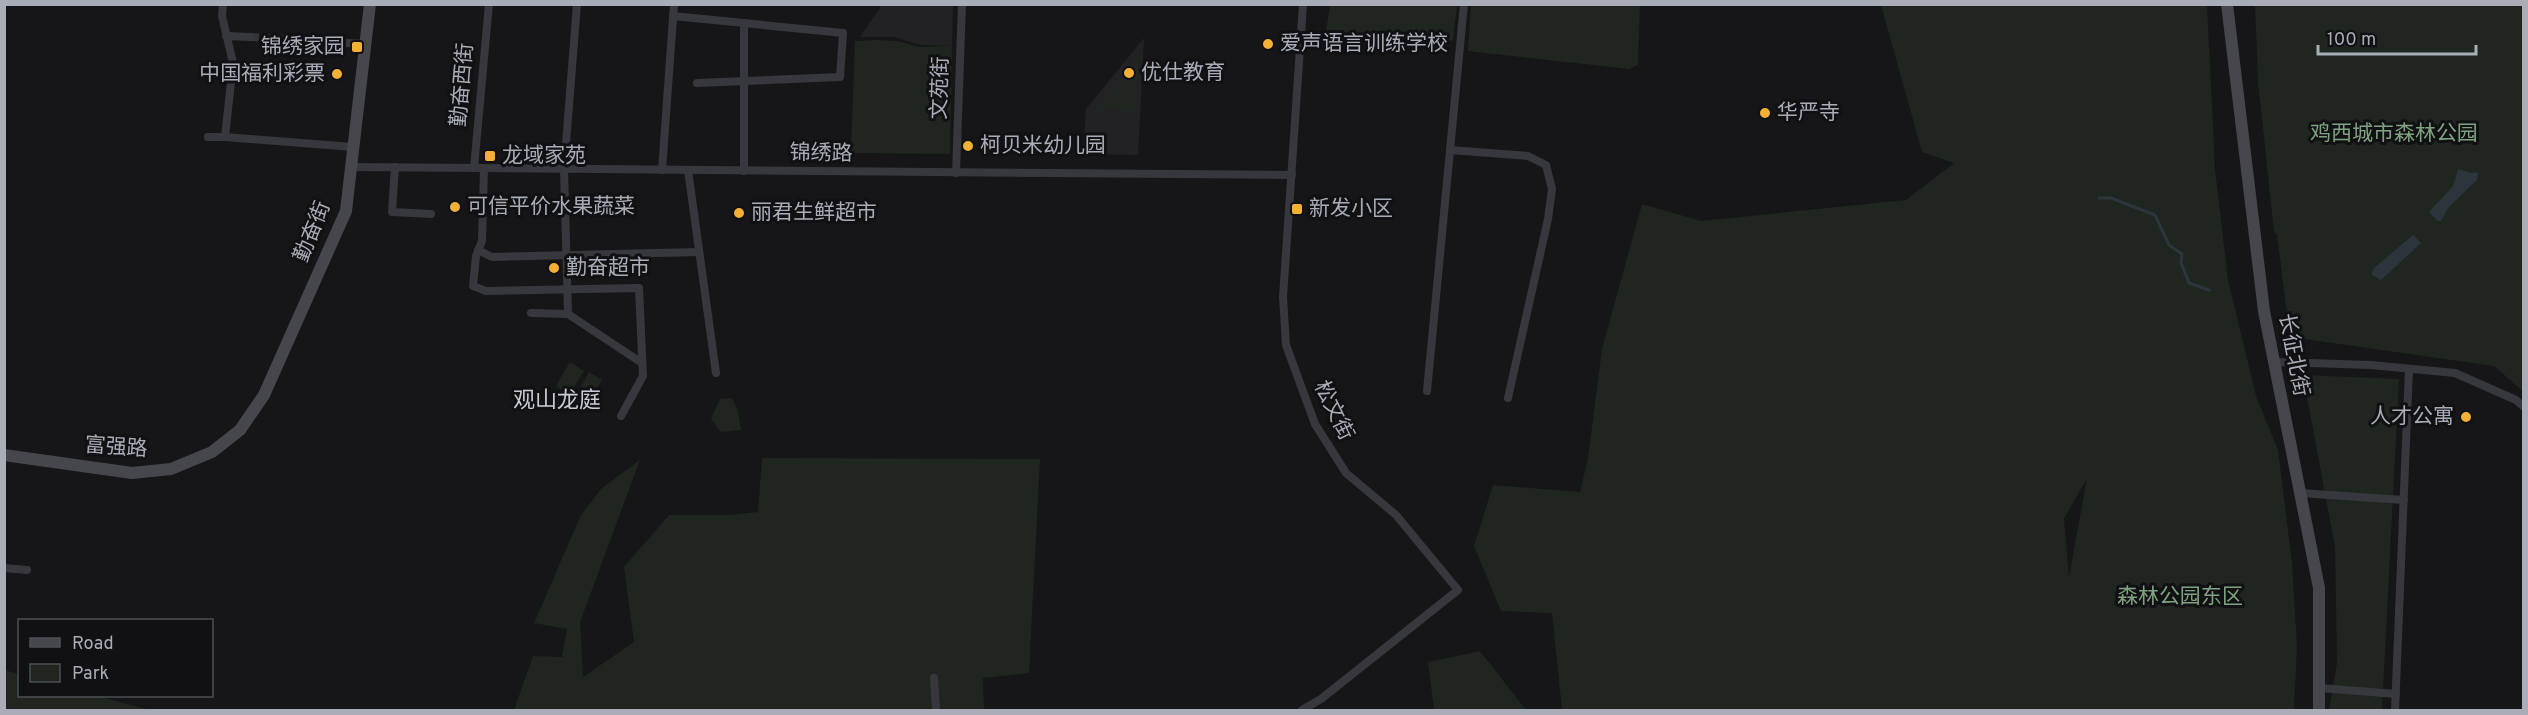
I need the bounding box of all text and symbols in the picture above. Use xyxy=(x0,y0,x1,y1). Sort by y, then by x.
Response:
scale bar xyxy=(2318,18,2476,56)
text: 100 m xyxy=(2327,29,2376,52)
place label: 爱声语言训练学校 xyxy=(1280,31,1448,58)
place label: 锦绣家园 xyxy=(261,34,345,61)
marker: 爱声语言训练学校 xyxy=(1261,37,1275,51)
marker: 锦绣家园 xyxy=(350,40,364,54)
street label: 勤奋西街 xyxy=(446,42,480,128)
street label: 文苑街 xyxy=(926,56,956,120)
place label: 优仕教育 xyxy=(1141,60,1225,87)
place label: 中国福利彩票 xyxy=(199,61,325,88)
marker: 优仕教育 xyxy=(1122,66,1136,80)
marker: 中国福利彩票 xyxy=(330,67,344,81)
place label: 华严寺 xyxy=(1777,100,1840,127)
marker: 华严寺 xyxy=(1758,106,1772,120)
park label: 鸡西城市森林公园 xyxy=(2310,121,2478,148)
place label: 柯贝米幼儿园 xyxy=(980,133,1106,160)
marker: 柯贝米幼儿园 xyxy=(961,139,975,153)
street label: 锦绣路 xyxy=(789,140,853,168)
place label: 龙域家苑 xyxy=(502,143,586,170)
marker: 龙域家苑 xyxy=(483,149,497,163)
place label: 可信平价水果蔬菜 xyxy=(467,194,635,221)
place label: 新发小区 xyxy=(1309,196,1393,223)
street label: 勤奋街 xyxy=(289,198,337,266)
marker: 可信平价水果蔬菜 xyxy=(448,200,462,214)
place label: 丽君生鲜超市 xyxy=(751,200,877,227)
marker: 新发小区 xyxy=(1290,202,1304,216)
marker: 丽君生鲜超市 xyxy=(732,206,746,220)
place label: 勤奋超市 xyxy=(566,255,650,282)
marker: 勤奋超市 xyxy=(547,261,561,275)
street label: 长征北街 xyxy=(2272,311,2314,399)
street label: 松文街 xyxy=(1307,377,1359,445)
district label: 观山龙庭 xyxy=(513,388,601,415)
place label: 人才公寓 xyxy=(2370,404,2454,431)
marker: 人才公寓 xyxy=(2459,410,2473,424)
street label: 富强路 xyxy=(84,432,148,464)
park label: 森林公园东区 xyxy=(2117,584,2243,611)
legend xyxy=(18,619,213,697)
text: Road xyxy=(72,633,114,656)
text: Park xyxy=(72,663,109,686)

